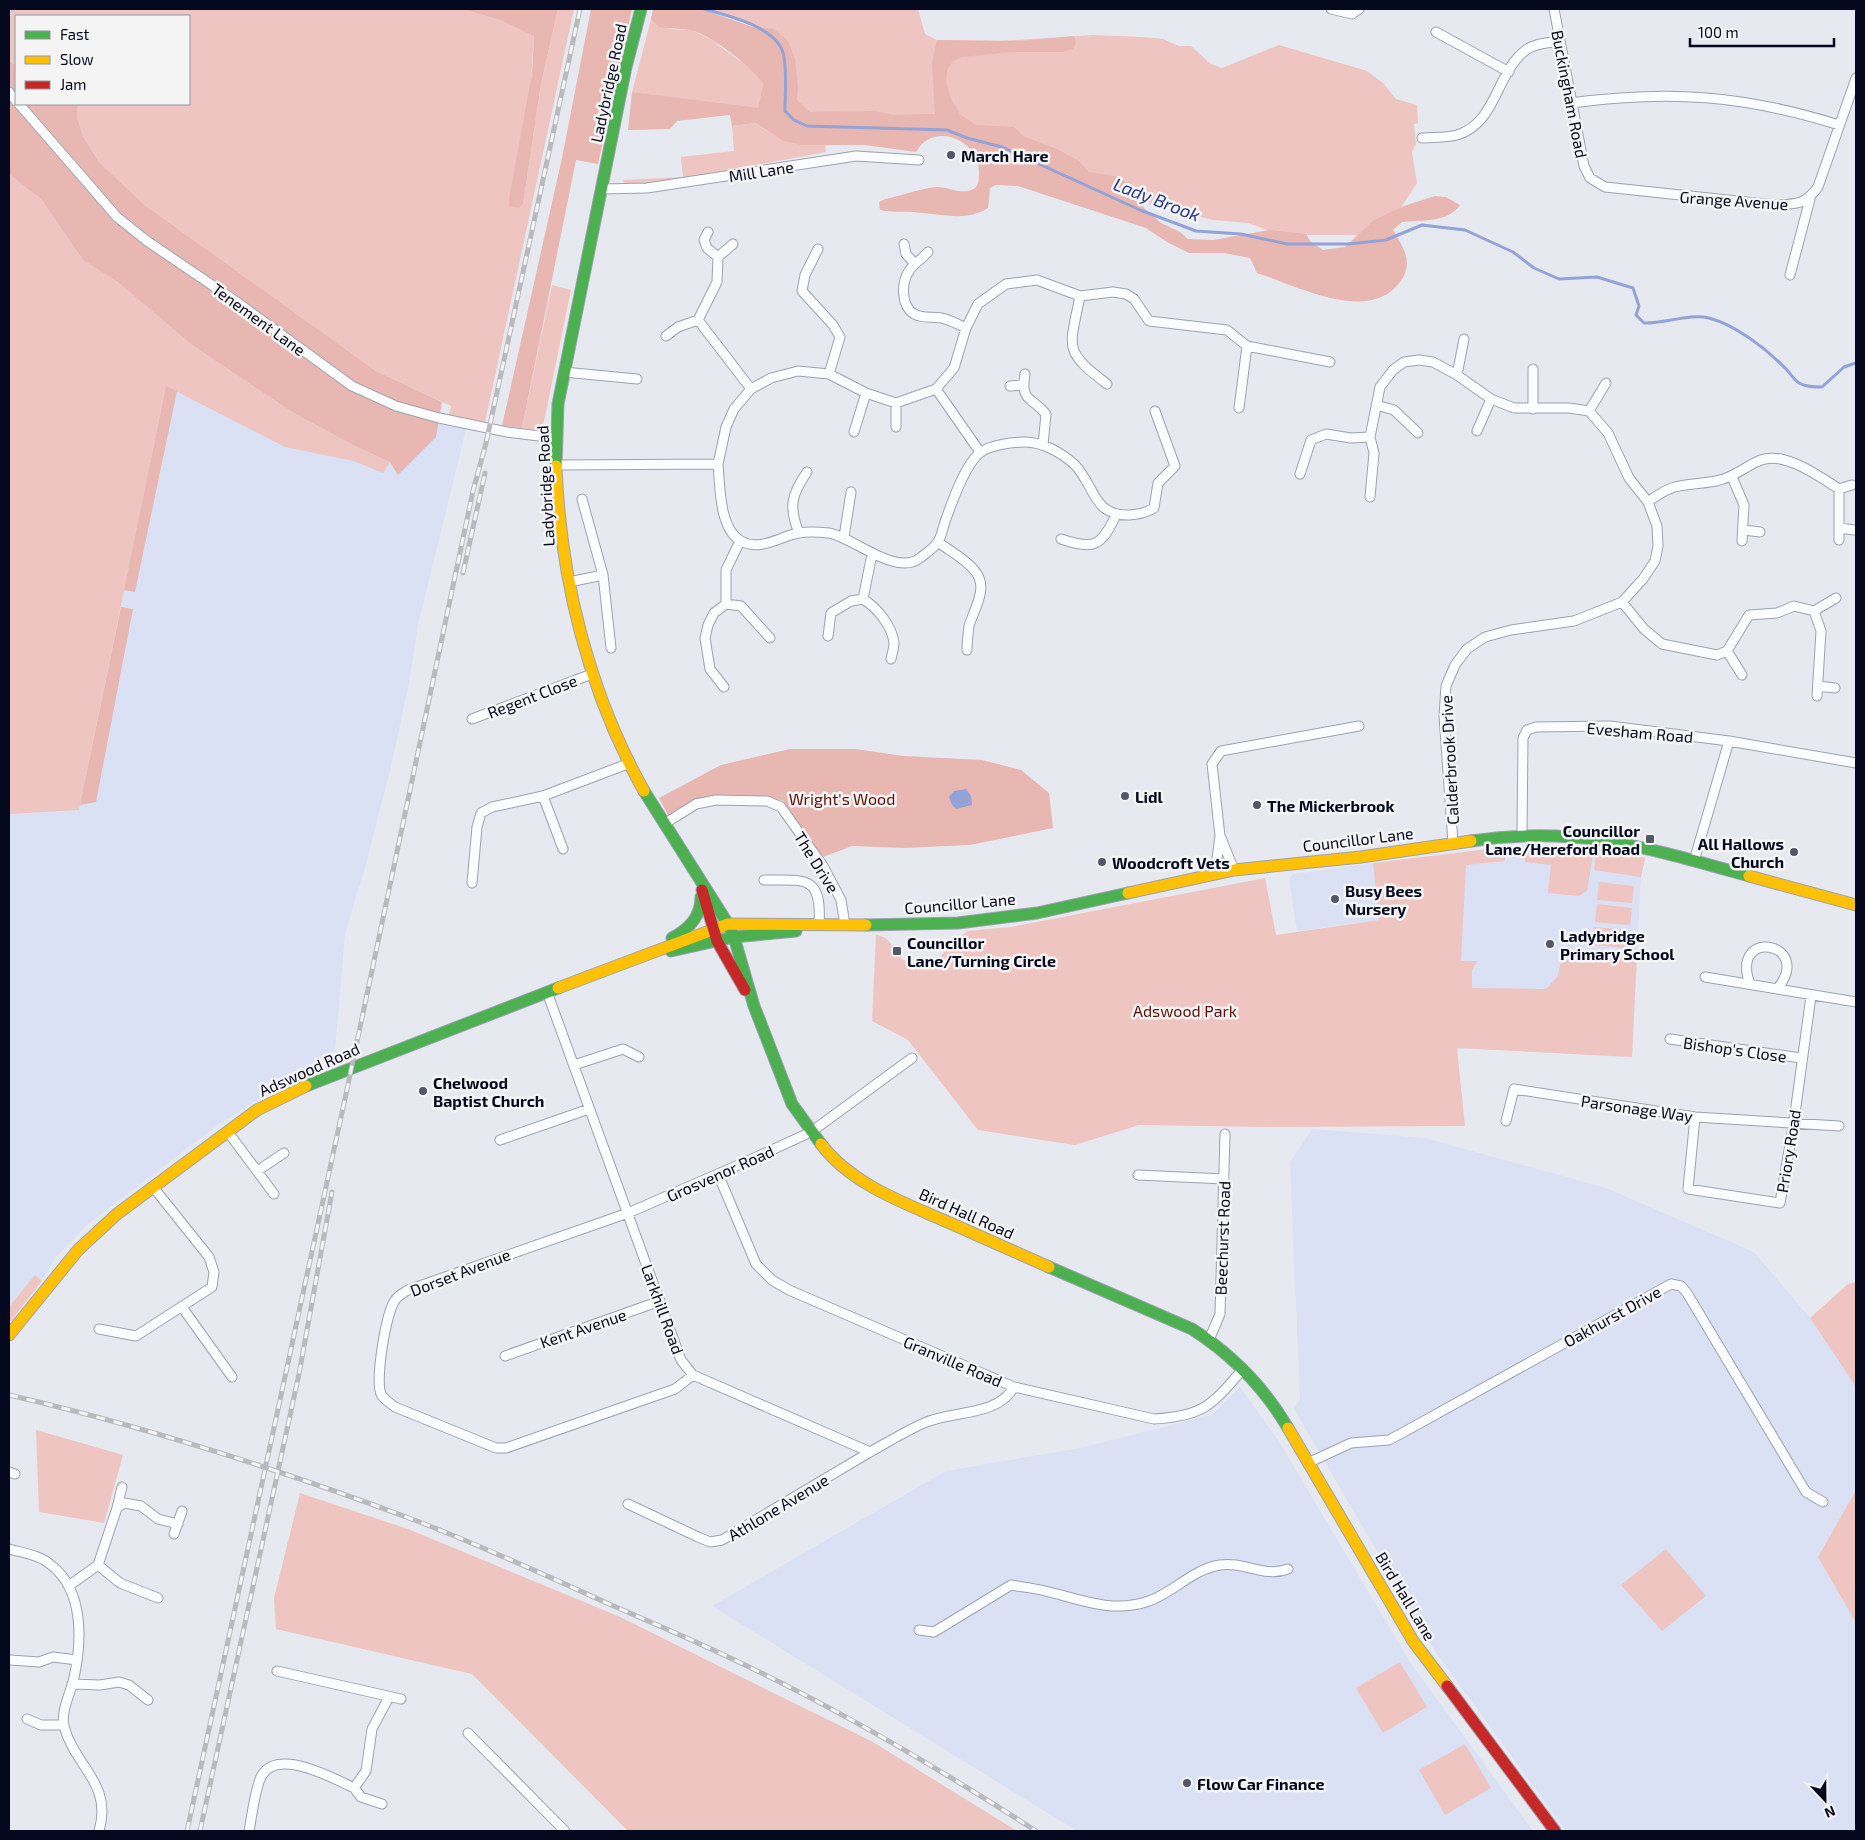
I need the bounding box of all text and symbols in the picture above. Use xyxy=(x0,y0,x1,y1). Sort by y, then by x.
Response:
legend xyxy=(15,15,190,105)
scale bar xyxy=(1690,15,1834,47)
street label: Ladybridge Road xyxy=(586,22,630,144)
text: 100 m xyxy=(1698,23,1739,41)
text: Fast xyxy=(60,25,90,43)
street label: Buckingham Road xyxy=(1548,29,1592,159)
text: Slow xyxy=(60,50,94,68)
text: Jam xyxy=(60,75,86,93)
place label: March Hare xyxy=(961,146,1049,165)
marker: March Hare xyxy=(945,149,957,161)
street label: Mill Lane xyxy=(727,156,795,186)
water label: Lady Brook xyxy=(1110,172,1204,226)
street label: Grange Avenue xyxy=(1679,187,1789,213)
street label: Tenement Lane xyxy=(209,279,309,359)
street label: Ladybridge Road xyxy=(532,425,558,547)
street label: Regent Close xyxy=(484,670,580,722)
street label: Calderbrook Drive xyxy=(1436,695,1462,825)
street label: Evesham Road xyxy=(1586,718,1694,746)
place label: Lidl xyxy=(1135,787,1164,806)
park label: Wright's Wood xyxy=(789,789,895,808)
marker: Lidl xyxy=(1119,790,1131,802)
place label: The Mickerbrook xyxy=(1267,796,1395,815)
marker: The Mickerbrook xyxy=(1251,799,1263,811)
place label: Councillor Lane/Hereford Road xyxy=(1485,821,1640,858)
street label: Councillor Lane xyxy=(1301,823,1415,855)
street label: The Drive xyxy=(791,828,843,896)
marker: Councillor Lane/Hereford Road xyxy=(1644,833,1656,845)
place label: All Hallows Church xyxy=(1698,834,1784,871)
marker: All Hallows Church xyxy=(1788,846,1800,858)
place label: Woodcroft Vets xyxy=(1112,853,1230,872)
marker: Woodcroft Vets xyxy=(1096,856,1108,868)
place label: Busy Bees Nursery xyxy=(1345,881,1422,919)
street label: Councillor Lane xyxy=(904,889,1016,917)
marker: Busy Bees Nursery xyxy=(1329,893,1341,905)
place label: Ladybridge Primary School xyxy=(1560,926,1675,964)
place label: Councillor Lane/Turning Circle xyxy=(907,933,1056,970)
marker: Ladybridge Primary School xyxy=(1544,938,1556,950)
marker: Councillor Lane/Turning Circle xyxy=(891,945,903,957)
park label: Adswood Park xyxy=(1133,1001,1237,1020)
street label: Bishop's Close xyxy=(1682,1032,1788,1066)
street label: Adswood Road xyxy=(256,1038,362,1100)
place label: Chelwood Baptist Church xyxy=(433,1073,544,1110)
marker: Chelwood Baptist Church xyxy=(417,1085,429,1097)
street label: Parsonage Way xyxy=(1580,1091,1695,1125)
street label: Priory Road xyxy=(1772,1108,1804,1194)
street label: Grosvenor Road xyxy=(663,1141,777,1205)
street label: Beechurst Road xyxy=(1211,1181,1233,1295)
street label: Bird Hall Road xyxy=(917,1184,1017,1242)
street label: Dorset Avenue xyxy=(407,1244,513,1300)
street label: Larkhill Road xyxy=(638,1261,688,1357)
street label: Oakhurst Drive xyxy=(1560,1281,1664,1351)
street label: Kent Avenue xyxy=(537,1304,629,1352)
street label: Granville Road xyxy=(901,1332,1005,1390)
street label: Athlone Avenue xyxy=(724,1470,832,1544)
street label: Bird Hall Lane xyxy=(1372,1548,1440,1644)
place label: Flow Car Finance xyxy=(1197,1774,1325,1793)
north arrow xyxy=(1800,1775,1850,1825)
marker: Flow Car Finance xyxy=(1181,1777,1193,1789)
text: N xyxy=(1822,1803,1838,1822)

